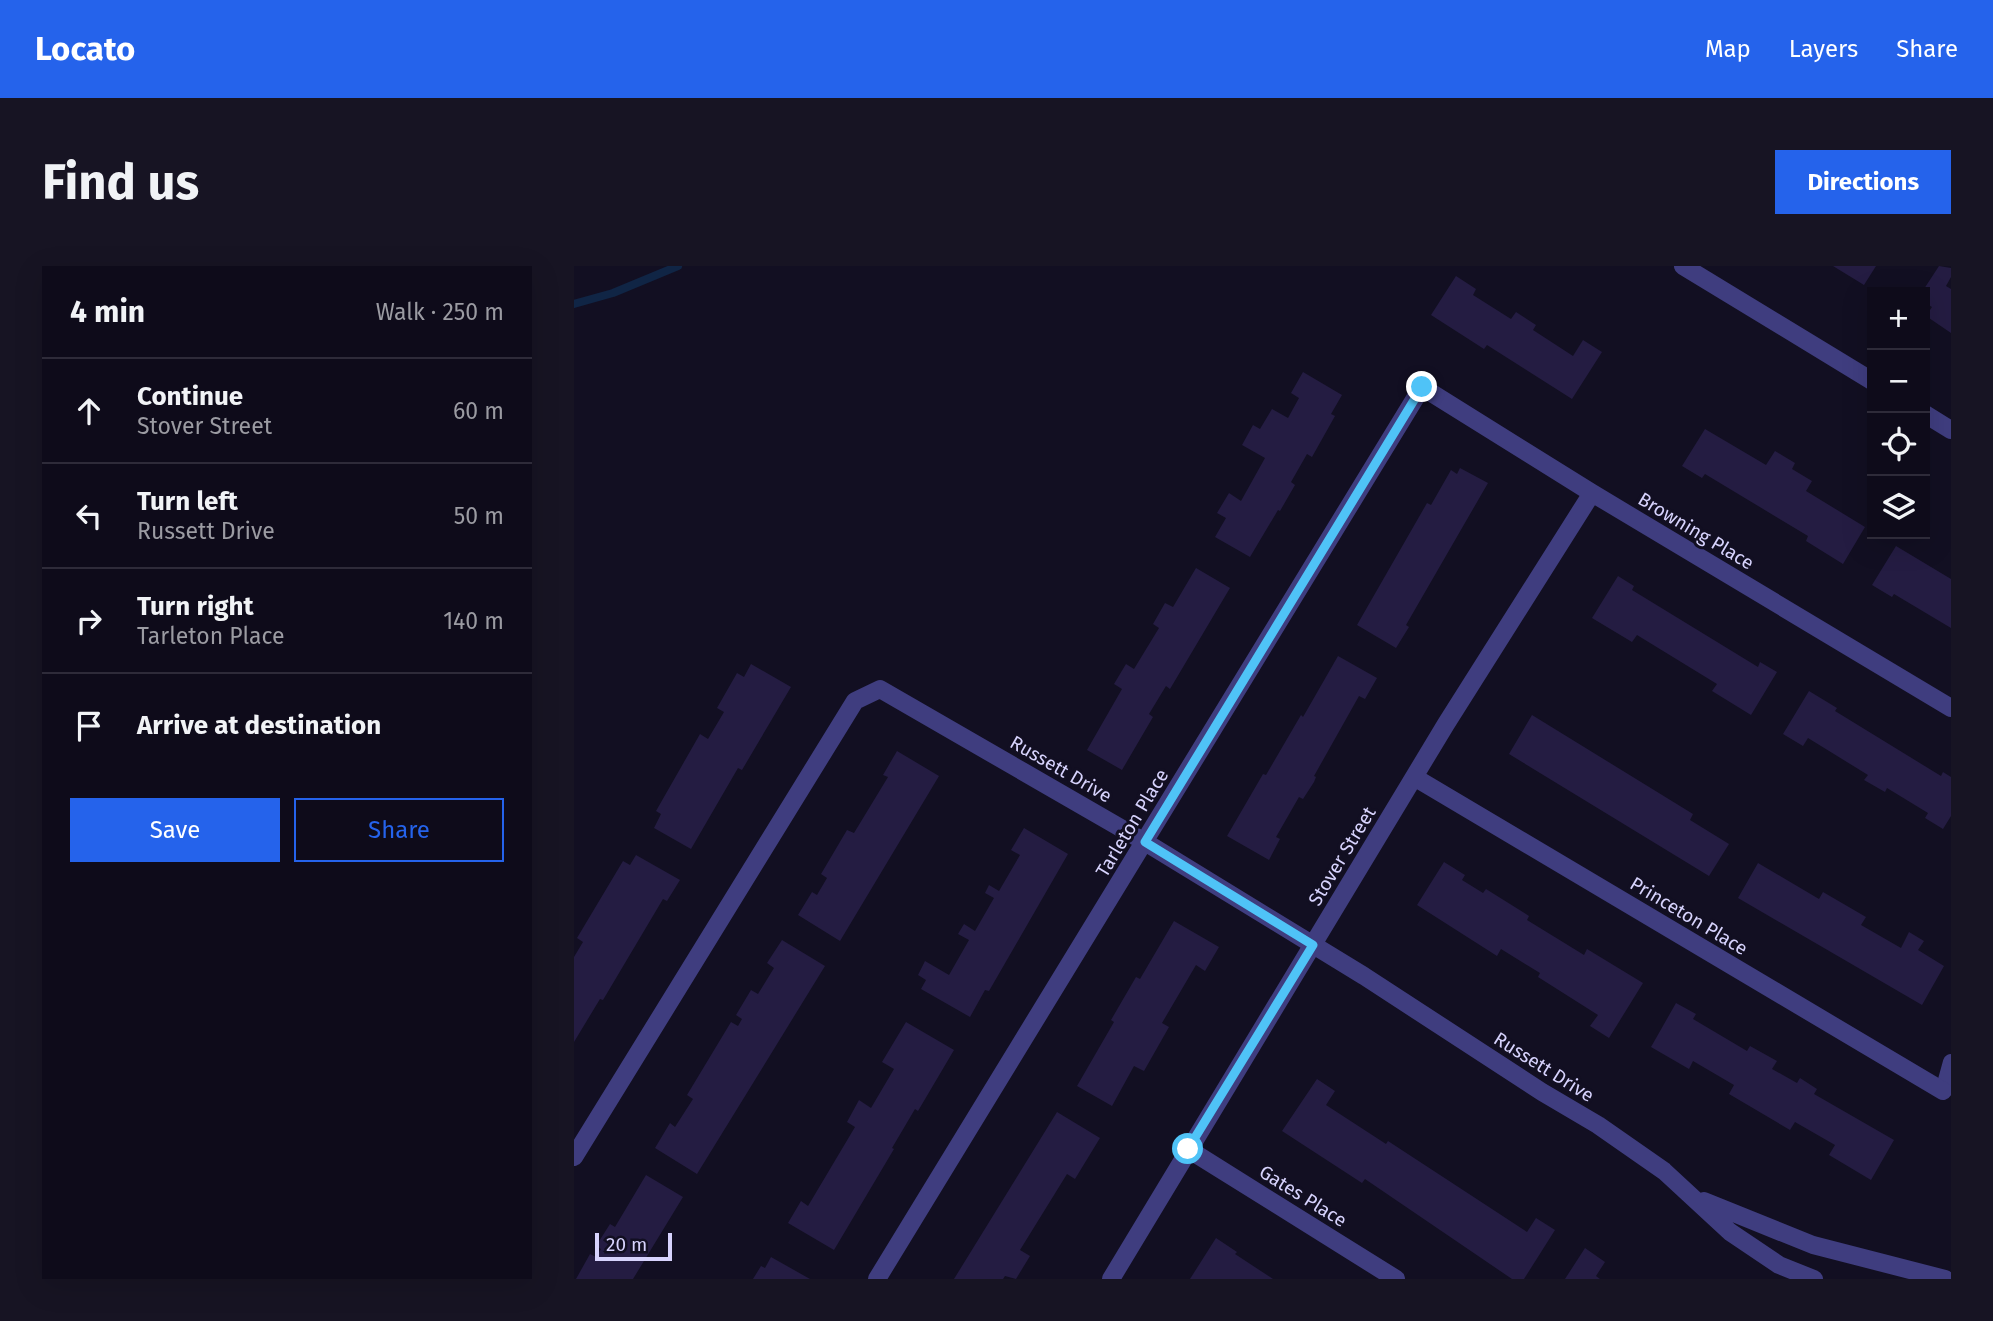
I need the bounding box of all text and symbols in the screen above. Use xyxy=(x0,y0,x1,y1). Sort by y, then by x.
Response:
text: Locato xyxy=(35,29,135,69)
text: Map xyxy=(1705,35,1751,63)
text: Layers xyxy=(1789,35,1858,63)
text: Share xyxy=(1896,35,1958,63)
button: Directions xyxy=(1775,150,1951,214)
text: Find us xyxy=(42,153,199,212)
map controls xyxy=(1867,287,1930,539)
button: + xyxy=(1867,287,1930,350)
text: 4 min xyxy=(70,294,145,330)
text: Walk · 250 m xyxy=(376,298,504,326)
button: − xyxy=(1867,350,1930,413)
route end xyxy=(1406,371,1437,402)
text: Continue xyxy=(137,381,243,412)
icon: ahead xyxy=(70,392,108,430)
text: 60 m xyxy=(453,397,504,425)
text: Stover Street xyxy=(137,412,272,440)
button: locate xyxy=(1867,413,1930,476)
button: layers xyxy=(1867,476,1930,539)
text: Turn left xyxy=(137,486,238,517)
street label: Browning Place xyxy=(1634,487,1758,575)
icon: left xyxy=(70,497,108,535)
text: 50 m xyxy=(454,502,504,530)
text: Russett Drive xyxy=(137,517,275,545)
text: Turn right xyxy=(137,591,254,622)
icon: right xyxy=(70,602,108,640)
text: 140 m xyxy=(443,607,504,635)
text: Tarleton Place xyxy=(137,622,285,650)
icon: arrive xyxy=(70,707,108,745)
text: Arrive at destination xyxy=(137,710,381,741)
street label: Russett Drive xyxy=(1006,731,1116,807)
street label: Tarleton Place xyxy=(1091,765,1173,881)
button: Save xyxy=(70,798,280,862)
button: Share xyxy=(294,798,504,862)
street label: Stover Street xyxy=(1303,802,1381,910)
street label: Princeton Place xyxy=(1626,872,1752,960)
street label: Russett Drive xyxy=(1490,1027,1598,1107)
route start xyxy=(1172,1133,1203,1164)
street label: Gates Place xyxy=(1255,1160,1351,1232)
scale bar xyxy=(595,1230,672,1262)
text: 20 m xyxy=(606,1233,647,1256)

